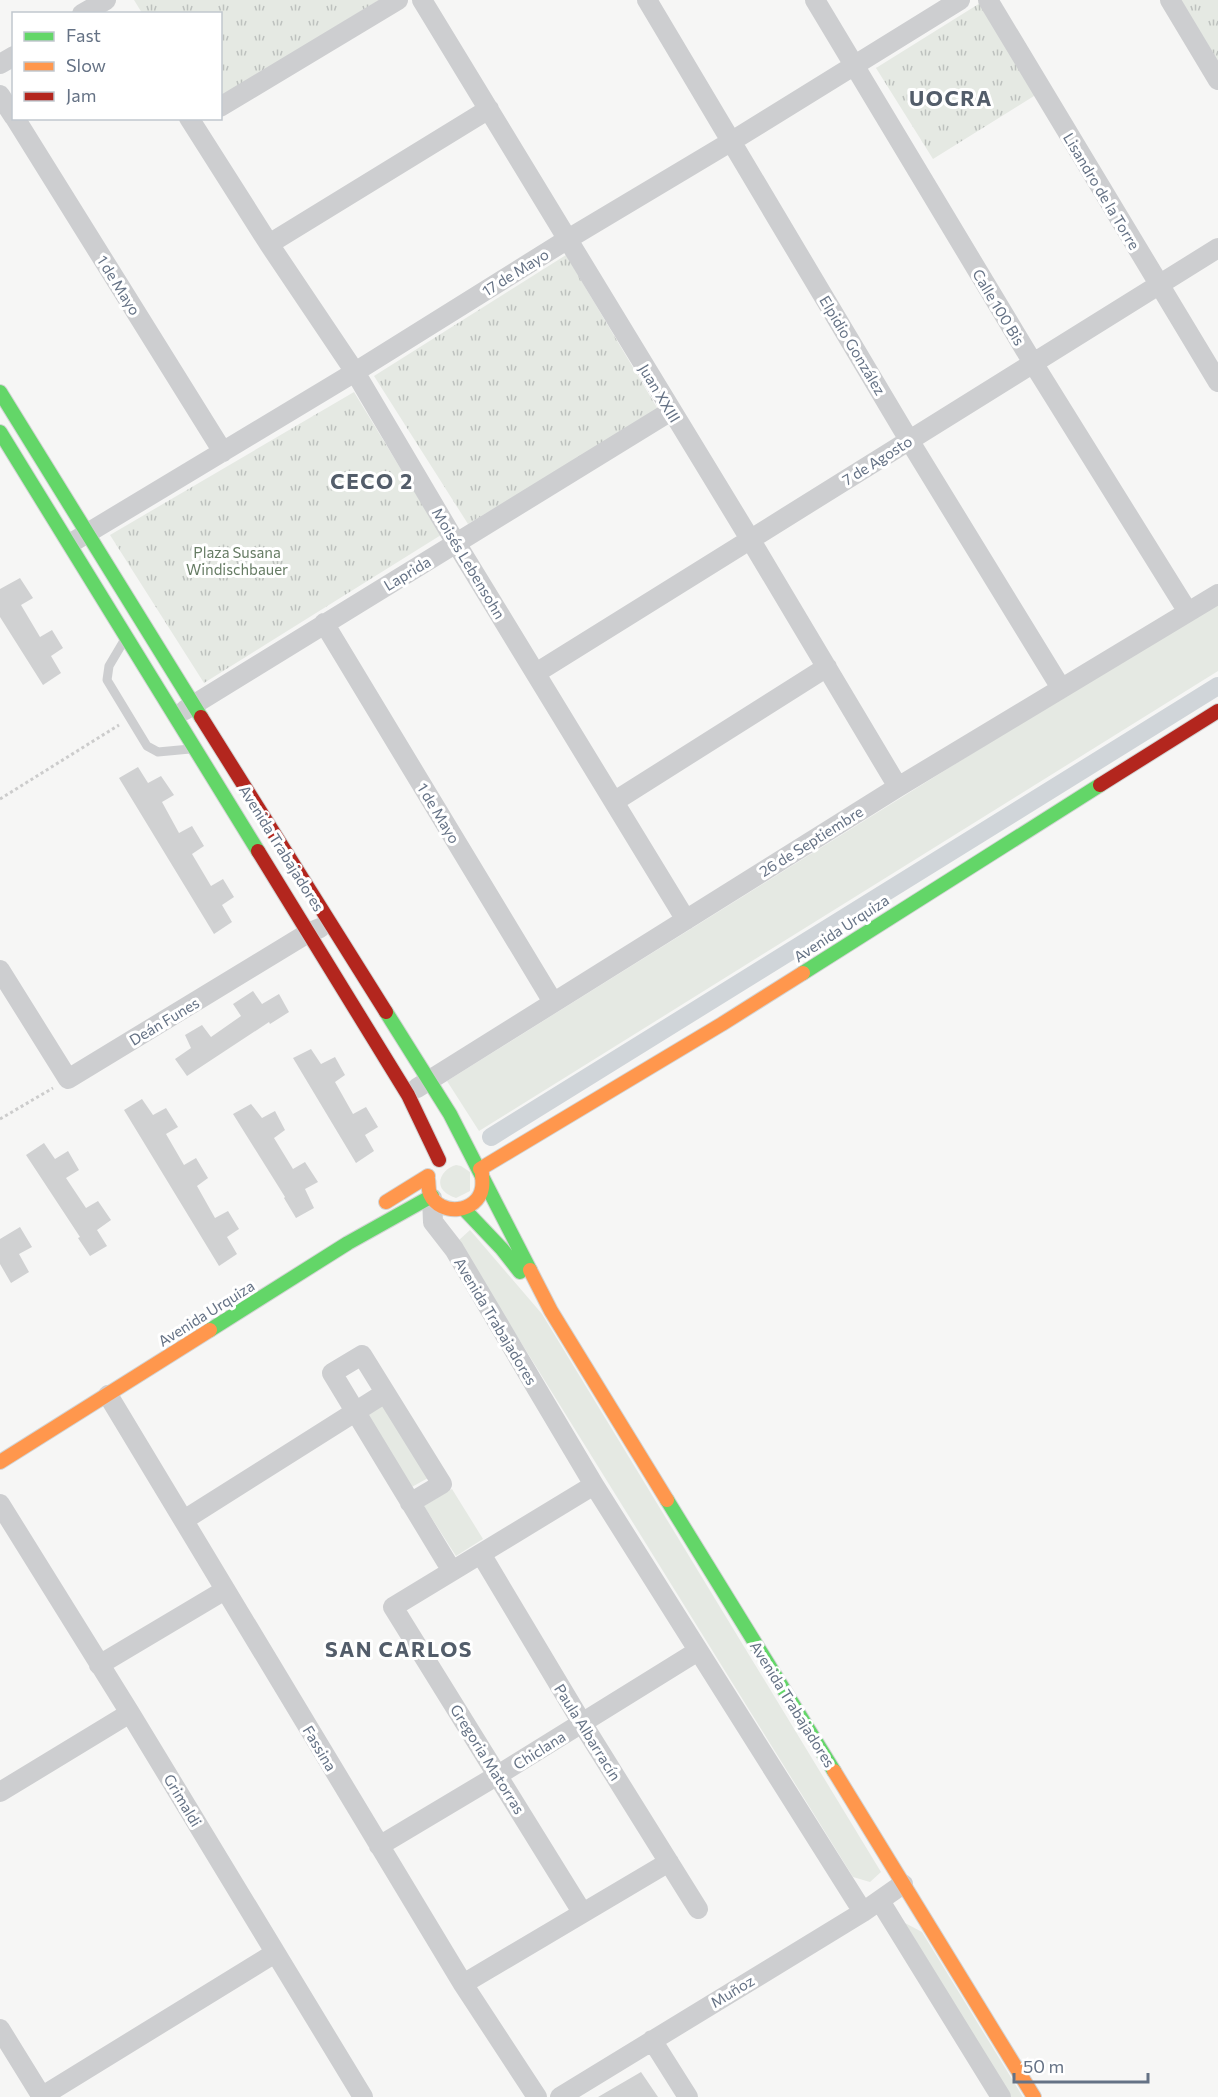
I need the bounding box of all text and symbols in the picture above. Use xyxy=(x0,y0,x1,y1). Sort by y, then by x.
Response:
legend xyxy=(12,12,222,120)
text: Fast xyxy=(66,24,101,46)
text: Slow xyxy=(66,54,106,76)
text: Jam xyxy=(66,84,96,106)
district label: UOCRA xyxy=(909,85,993,110)
street label: Lisandro de la Torre xyxy=(1060,129,1144,253)
street label: 17 de Mayo xyxy=(478,244,552,300)
street label: 1 de Mayo xyxy=(94,252,144,318)
street label: Calle 100 Bis xyxy=(969,266,1029,349)
street label: Elpidio González xyxy=(816,292,890,398)
street label: Juan XXIII xyxy=(636,361,684,425)
street label: 7 de Agosto xyxy=(839,431,915,489)
district label: CECO 2 xyxy=(330,468,414,493)
street label: Moisés Lebensohn xyxy=(429,504,509,622)
park label: Plaza Susana Windischbauer xyxy=(186,543,288,578)
street label: Laprida xyxy=(380,552,434,594)
street label: 1 de Mayo xyxy=(414,780,464,846)
street label: Avenida Trabajadores xyxy=(236,782,328,915)
street label: 26 de Septiembre xyxy=(756,802,866,880)
street label: Avenida Urquiza xyxy=(790,891,892,965)
street label: Deán Funes xyxy=(126,993,202,1049)
street label: Avenida Trabajadores xyxy=(451,1254,541,1388)
street label: Avenida Urquiza xyxy=(155,1276,257,1350)
district label: SAN CARLOS xyxy=(325,1636,473,1661)
street label: Avenida Trabajadores xyxy=(747,1638,839,1771)
street label: Paula Albarracín xyxy=(551,1680,625,1784)
street label: Gregoria Matorras xyxy=(447,1701,529,1817)
street label: Fassina xyxy=(299,1722,341,1774)
street label: Chiclana xyxy=(510,1727,568,1773)
street label: Grimaldi xyxy=(160,1770,206,1830)
street label: Muñoz xyxy=(707,1971,757,2011)
scale bar xyxy=(1014,2046,1148,2084)
text: 50 m xyxy=(1023,2055,1064,2077)

